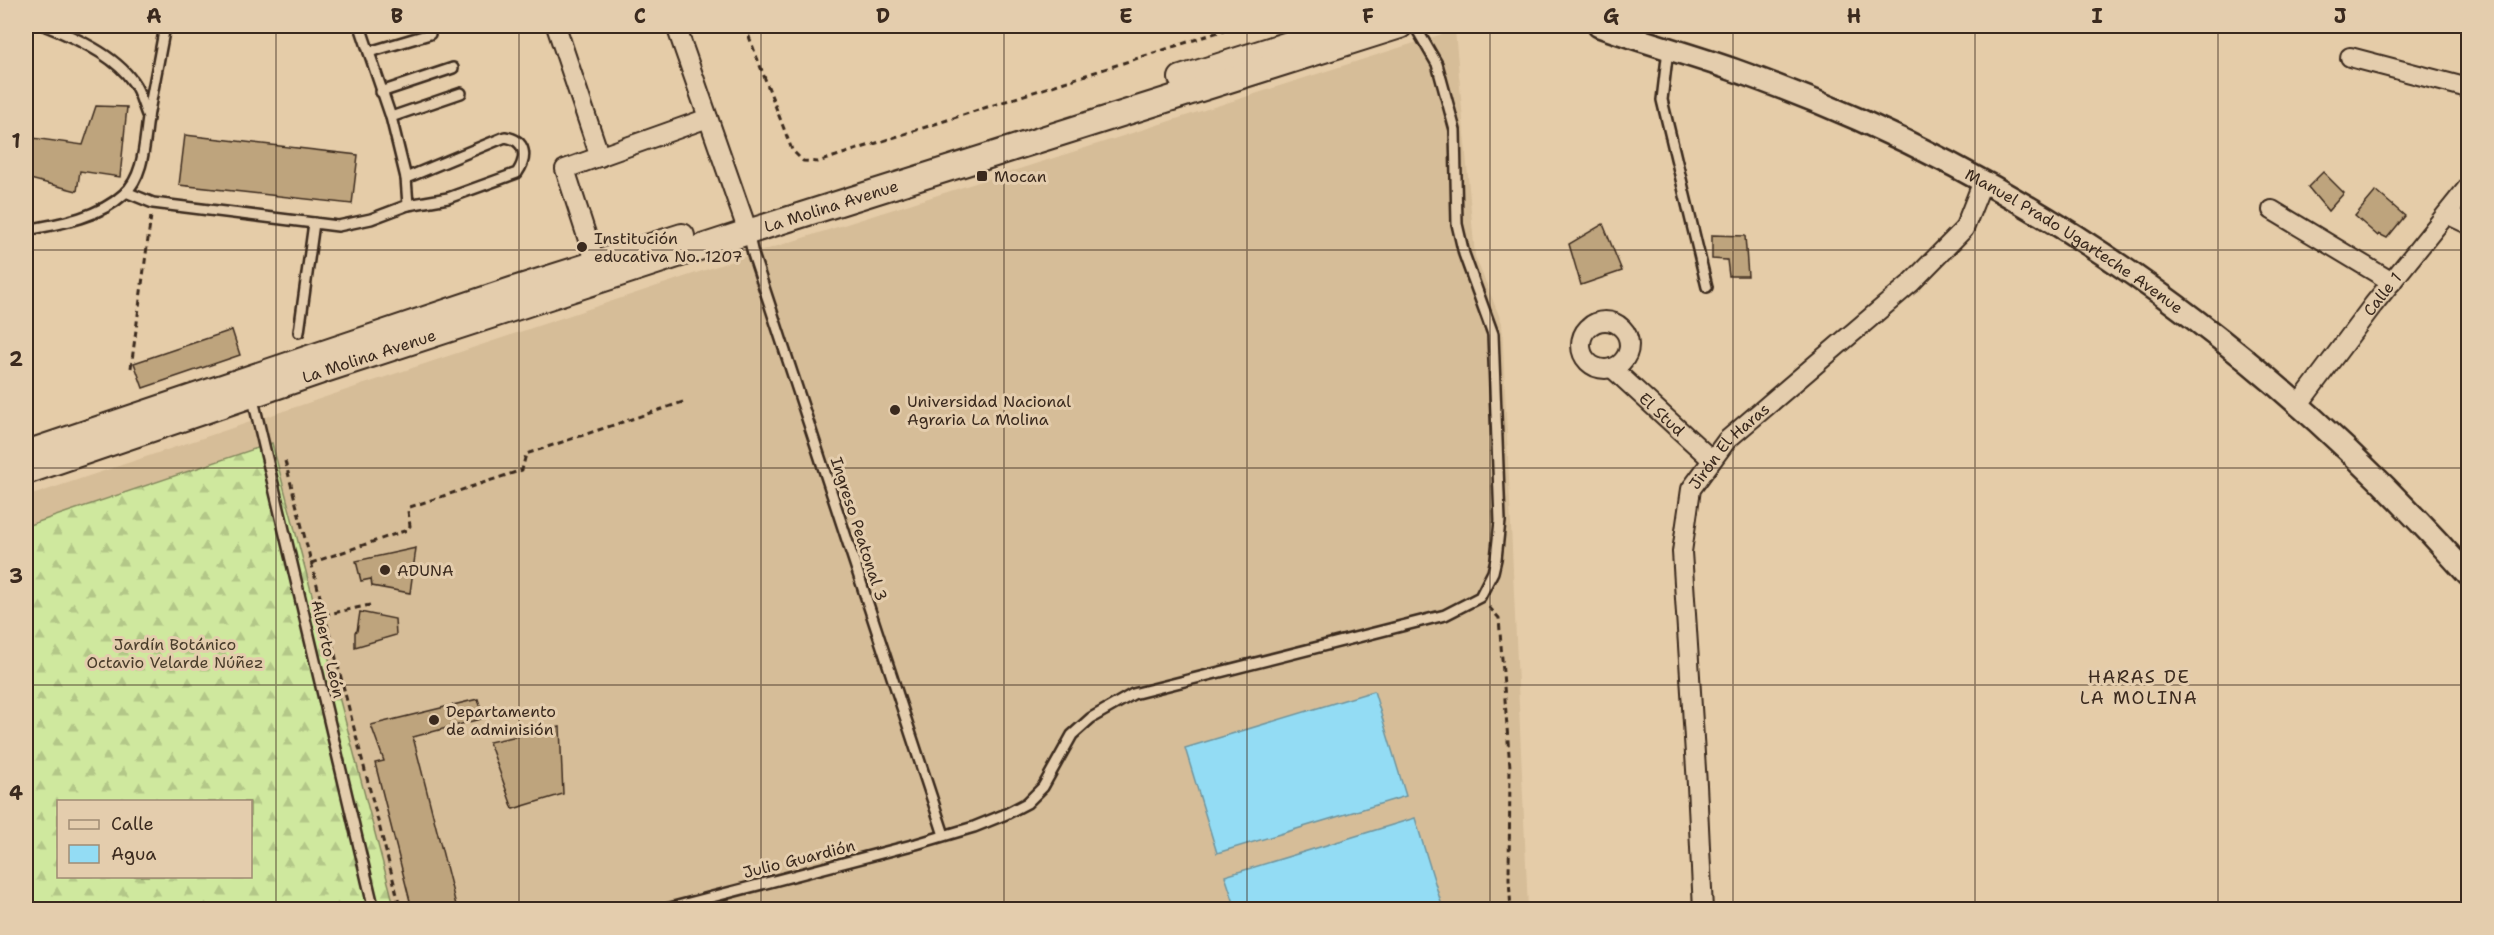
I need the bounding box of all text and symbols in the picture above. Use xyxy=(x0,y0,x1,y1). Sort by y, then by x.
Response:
text: A xyxy=(146,3,162,29)
text: B xyxy=(391,3,403,29)
text: C xyxy=(634,3,646,29)
text: D xyxy=(876,3,890,29)
text: E xyxy=(1119,3,1133,29)
text: F xyxy=(1362,3,1374,29)
text: G xyxy=(1603,3,1619,29)
text: H xyxy=(1847,3,1861,29)
text: I xyxy=(2091,3,2103,29)
text: J xyxy=(2334,3,2347,29)
text: 1 xyxy=(11,128,21,154)
street label: Manuel Prado Ugarteche Avenue xyxy=(1962,163,2188,318)
place label: Mocan xyxy=(994,166,1047,187)
marker: Mocan xyxy=(975,169,989,183)
street label: La Molina Avenue xyxy=(761,175,901,237)
place label: Institución educativa No. 1207 xyxy=(594,228,743,267)
marker: Institución educativa No. 1207 xyxy=(575,240,589,254)
street label: Calle 1 xyxy=(2358,268,2406,320)
street label: La Molina Avenue xyxy=(299,324,438,388)
text: 2 xyxy=(9,346,23,372)
street label: El Stud xyxy=(1635,388,1689,440)
place label: Universidad Nacional Agraria La Molina xyxy=(907,391,1071,430)
street label: Jirón El Haras xyxy=(1684,398,1774,493)
marker: Universidad Nacional Agraria La Molina xyxy=(888,403,902,417)
street label: Ingreso Peatonal 3 xyxy=(826,454,892,604)
place label: ADUNA xyxy=(397,560,454,581)
text: 3 xyxy=(9,563,23,589)
marker: ADUNA xyxy=(378,563,392,577)
street label: Alberto León xyxy=(307,598,350,700)
park label: Jardín Botánico Octavio Velarde Núñez xyxy=(87,634,263,673)
district label: HARAS DE LA MOLINA xyxy=(2080,665,2198,710)
place label: Departamento de adminisión xyxy=(446,701,556,740)
marker: Departamento de adminisión xyxy=(427,713,441,727)
text: 4 xyxy=(9,780,23,806)
legend xyxy=(57,800,252,878)
text: Calle xyxy=(111,812,154,836)
street label: Julio Guardión xyxy=(741,835,857,883)
text: Agua xyxy=(111,842,156,866)

